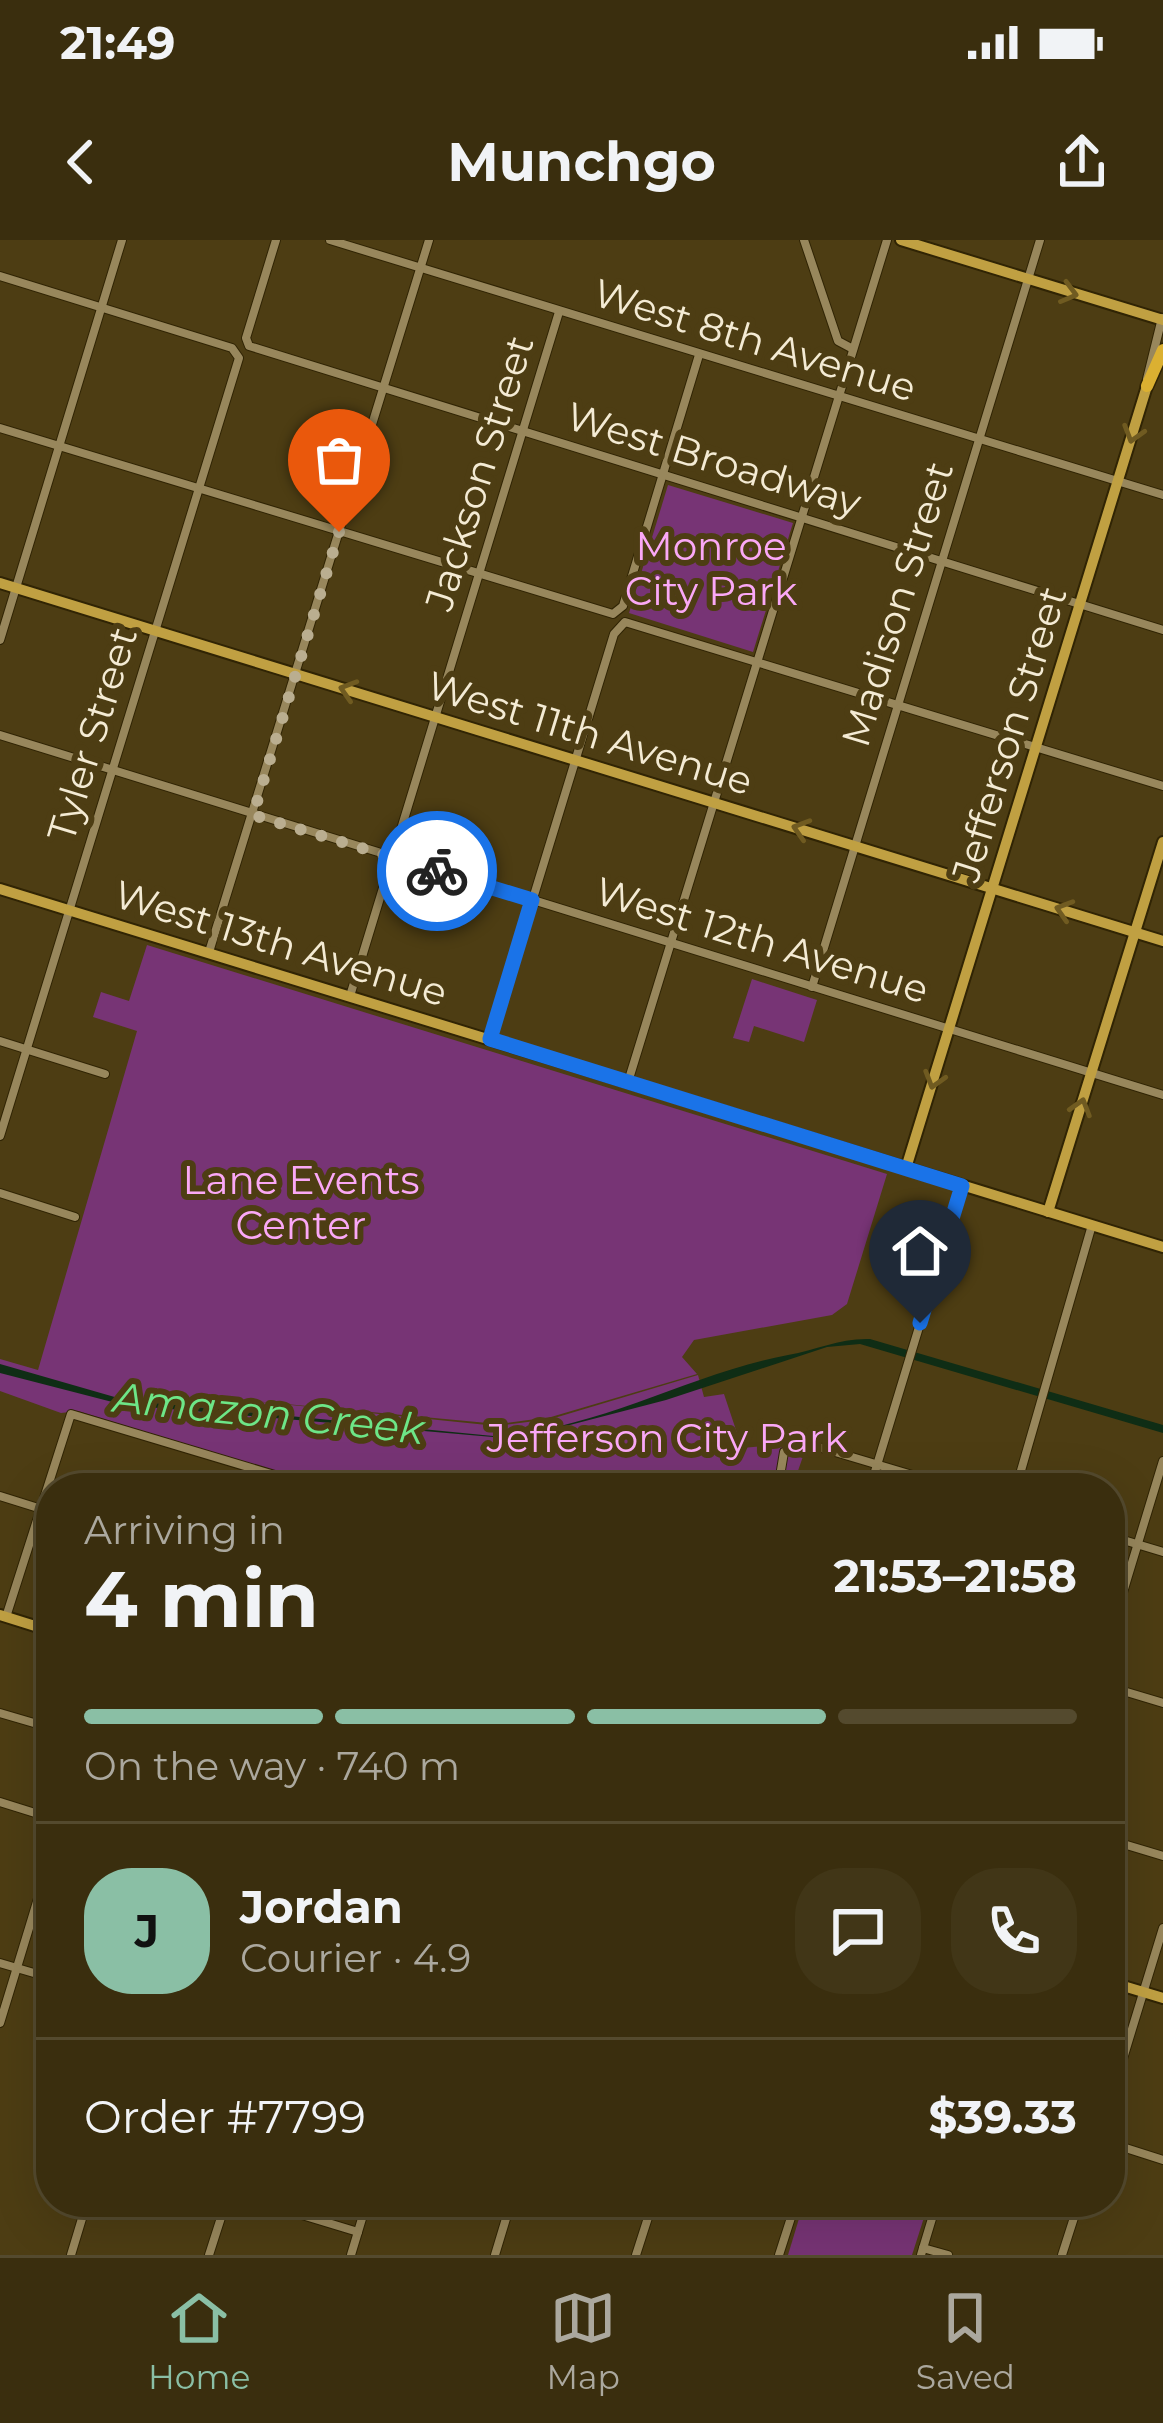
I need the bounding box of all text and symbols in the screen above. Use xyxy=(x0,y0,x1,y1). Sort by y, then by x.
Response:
text: 21:49 xyxy=(60,15,176,70)
icon: back xyxy=(48,129,114,195)
text: Munchgo xyxy=(447,129,716,195)
icon: share xyxy=(1049,129,1115,195)
street label: West 8th Avenue xyxy=(588,268,922,412)
one-way arrow xyxy=(1058,279,1079,304)
street label: Jackson Street xyxy=(414,330,544,617)
street label: West Broadway xyxy=(561,391,868,527)
pin xyxy=(288,409,390,532)
one-way arrow xyxy=(1122,423,1147,444)
icon: bag xyxy=(306,427,372,493)
street label: Madison Street xyxy=(831,456,963,752)
park label: Monroe City Park xyxy=(625,522,798,615)
street label: Jefferson Street xyxy=(941,580,1077,888)
street label: Tyler Street xyxy=(37,621,147,847)
street label: West 11th Avenue xyxy=(422,661,758,805)
one-way arrow xyxy=(338,679,359,704)
courier xyxy=(377,811,497,931)
one-way arrow xyxy=(791,819,812,844)
icon: bike xyxy=(404,838,470,904)
street label: West 12th Avenue xyxy=(590,867,934,1013)
street label: West 13th Avenue xyxy=(109,870,453,1016)
one-way arrow xyxy=(1054,900,1075,925)
one-way arrow xyxy=(923,1069,948,1090)
one-way arrow xyxy=(1067,1097,1092,1118)
park label: Lane Events Center xyxy=(182,1156,420,1249)
pin xyxy=(869,1200,971,1323)
icon: home xyxy=(887,1218,953,1284)
water label: Amazon Creek xyxy=(108,1371,429,1455)
park label: Jefferson City Park xyxy=(485,1414,848,1462)
text: Arriving in xyxy=(84,1506,285,1554)
text: 21:53–21:58 xyxy=(834,1548,1077,1603)
text: 4 min xyxy=(84,1551,319,1647)
text: On the way · 740 m xyxy=(84,1742,460,1790)
button: chat xyxy=(795,1868,921,1994)
button: phone xyxy=(951,1868,1077,1994)
text: Jordan xyxy=(240,1879,403,1934)
text: J xyxy=(135,1903,159,1958)
text: Courier · 4.9 xyxy=(240,1934,471,1982)
text: Order #7799 xyxy=(84,2089,366,2144)
text: $39.33 xyxy=(928,2089,1077,2144)
tab: Home xyxy=(148,2285,250,2397)
tab: Map xyxy=(546,2285,620,2397)
tab: Saved xyxy=(916,2285,1015,2397)

